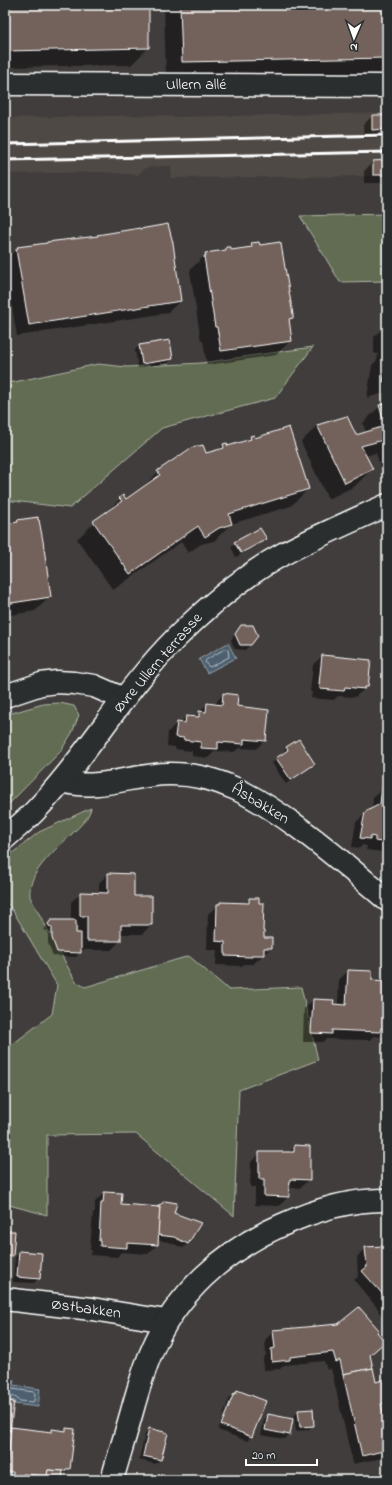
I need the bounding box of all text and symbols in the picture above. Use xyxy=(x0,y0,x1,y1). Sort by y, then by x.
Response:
north arrow xyxy=(334,18,374,58)
text: N xyxy=(350,39,358,55)
street label: Ullern allé xyxy=(166,73,227,97)
street label: Øvre Ullern terrasse xyxy=(107,607,209,719)
street label: Åsbakken xyxy=(226,777,294,831)
street label: Østbakken xyxy=(50,1292,123,1326)
scale bar xyxy=(246,1441,317,1467)
text: 20 m xyxy=(252,1447,275,1465)

